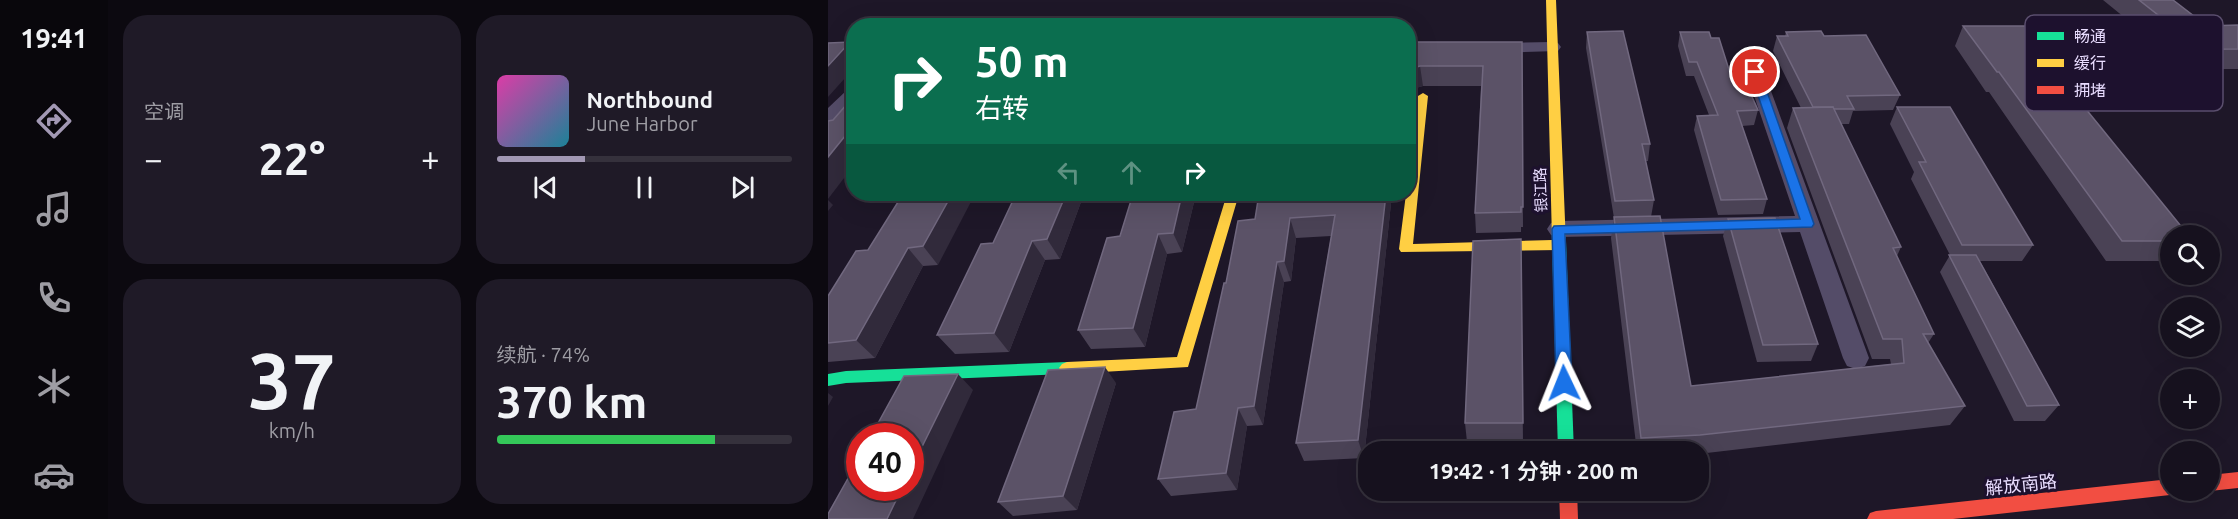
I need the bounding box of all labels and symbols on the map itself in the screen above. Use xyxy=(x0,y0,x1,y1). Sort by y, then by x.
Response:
legend xyxy=(2025,15,2223,111)
text: 畅通 xyxy=(2074,27,2106,45)
pin xyxy=(1729,46,1780,97)
text: 缓行 xyxy=(2074,54,2106,72)
text: 拥堵 xyxy=(2074,81,2106,99)
street label: 银江路 xyxy=(1531,167,1550,213)
position arrow xyxy=(1532,351,1596,415)
speed limit sign: 40 xyxy=(846,423,924,501)
street label: 解放南路 xyxy=(1984,470,2058,498)

